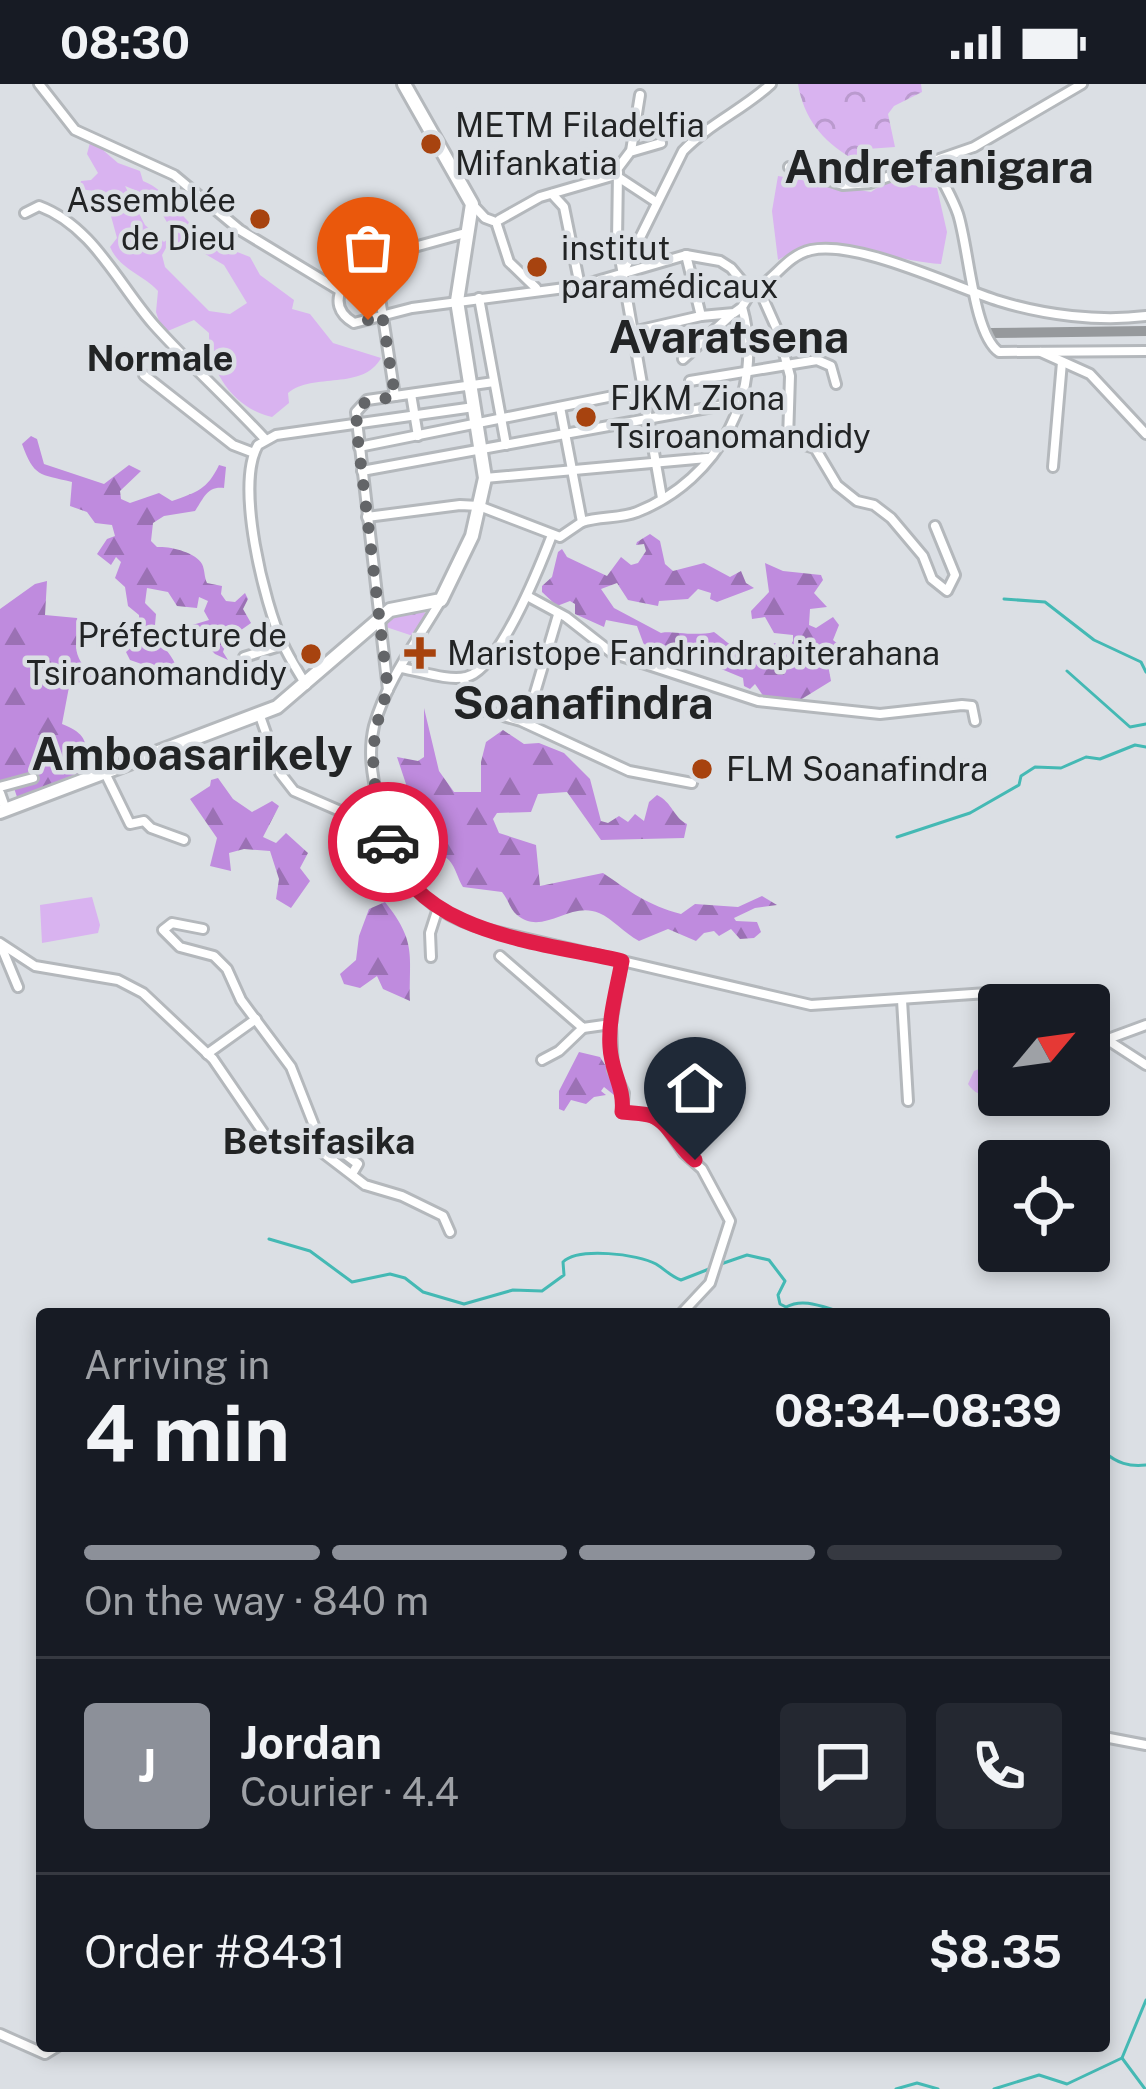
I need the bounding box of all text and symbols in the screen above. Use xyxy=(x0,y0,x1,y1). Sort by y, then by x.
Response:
text: 08:30 xyxy=(60,16,190,69)
place label: METM Filadelfia Mifankatia xyxy=(455,106,705,182)
marker: METM Filadelfia Mifankatia xyxy=(418,131,444,157)
district label: Andrefanigara xyxy=(784,140,1094,193)
place label: Assemblée de Dieu xyxy=(66,181,236,257)
pin xyxy=(317,197,419,320)
marker: Assemblée de Dieu xyxy=(247,206,273,232)
icon: bag xyxy=(335,215,401,281)
place label: institut paramédicaux xyxy=(561,229,778,305)
marker: institut paramédicaux xyxy=(524,254,550,280)
district label: Avaratsena xyxy=(609,310,849,363)
district label: Normale xyxy=(86,337,234,379)
place label: FJKM Ziona Tsiroanomandidy xyxy=(610,379,871,455)
marker: FJKM Ziona Tsiroanomandidy xyxy=(573,404,599,430)
place label: Préfecture de Tsiroanomandidy xyxy=(26,616,287,692)
place label: Maristope Fandrindrapiterahana xyxy=(447,634,940,672)
marker: Maristope Fandrindrapiterahana xyxy=(404,637,436,669)
marker: Préfecture de Tsiroanomandidy xyxy=(298,641,324,667)
district label: Soanafindra xyxy=(452,676,714,729)
district label: Amboasarikely xyxy=(31,727,353,780)
place label: FLM Soanafindra xyxy=(726,750,988,788)
marker: FLM Soanafindra xyxy=(689,756,715,782)
courier xyxy=(328,782,448,902)
icon: car xyxy=(355,809,421,875)
north arrow xyxy=(978,984,1110,1116)
map controls xyxy=(978,984,1110,1272)
pin xyxy=(644,1037,746,1160)
icon: home xyxy=(662,1055,728,1121)
district label: Betsifasika xyxy=(223,1120,415,1162)
button: locate xyxy=(978,1140,1110,1272)
text: Arriving in xyxy=(84,1342,270,1388)
text: 08:34–08:39 xyxy=(774,1384,1062,1437)
text: 4 min xyxy=(84,1387,290,1479)
text: On the way · 840 m xyxy=(84,1578,429,1624)
button: chat xyxy=(780,1703,906,1829)
button: phone xyxy=(936,1703,1062,1829)
text: Jordan xyxy=(240,1716,382,1769)
text: J xyxy=(138,1739,156,1792)
text: Courier · 4.4 xyxy=(240,1769,459,1815)
text: Order #8431 xyxy=(84,1925,346,1978)
text: $8.35 xyxy=(929,1925,1062,1978)

